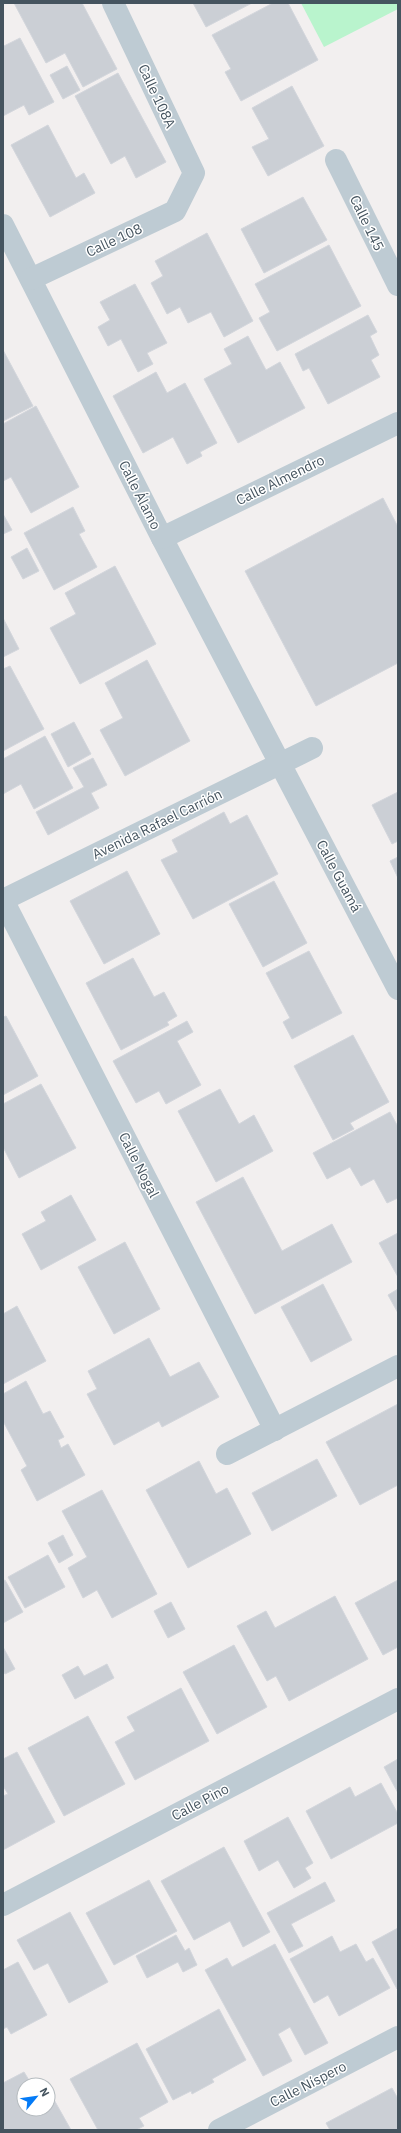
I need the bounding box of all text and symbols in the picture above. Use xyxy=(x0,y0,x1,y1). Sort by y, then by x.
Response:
street label: Calle 108A xyxy=(134,61,180,131)
street label: Calle 145 xyxy=(346,192,388,254)
street label: Calle 108 xyxy=(83,219,145,261)
street label: Calle Almendro xyxy=(233,451,327,509)
street label: Calle Álamo xyxy=(115,457,166,533)
street label: Avenida Rafael Carrión xyxy=(89,785,225,863)
street label: Calle Guamá xyxy=(312,837,366,916)
street label: Calle Nogal xyxy=(115,1129,163,1201)
street label: Calle Pino xyxy=(168,1779,232,1825)
street label: Calle Níspero xyxy=(267,2057,349,2111)
north arrow xyxy=(16,2077,56,2117)
text: N xyxy=(37,2085,53,2099)

